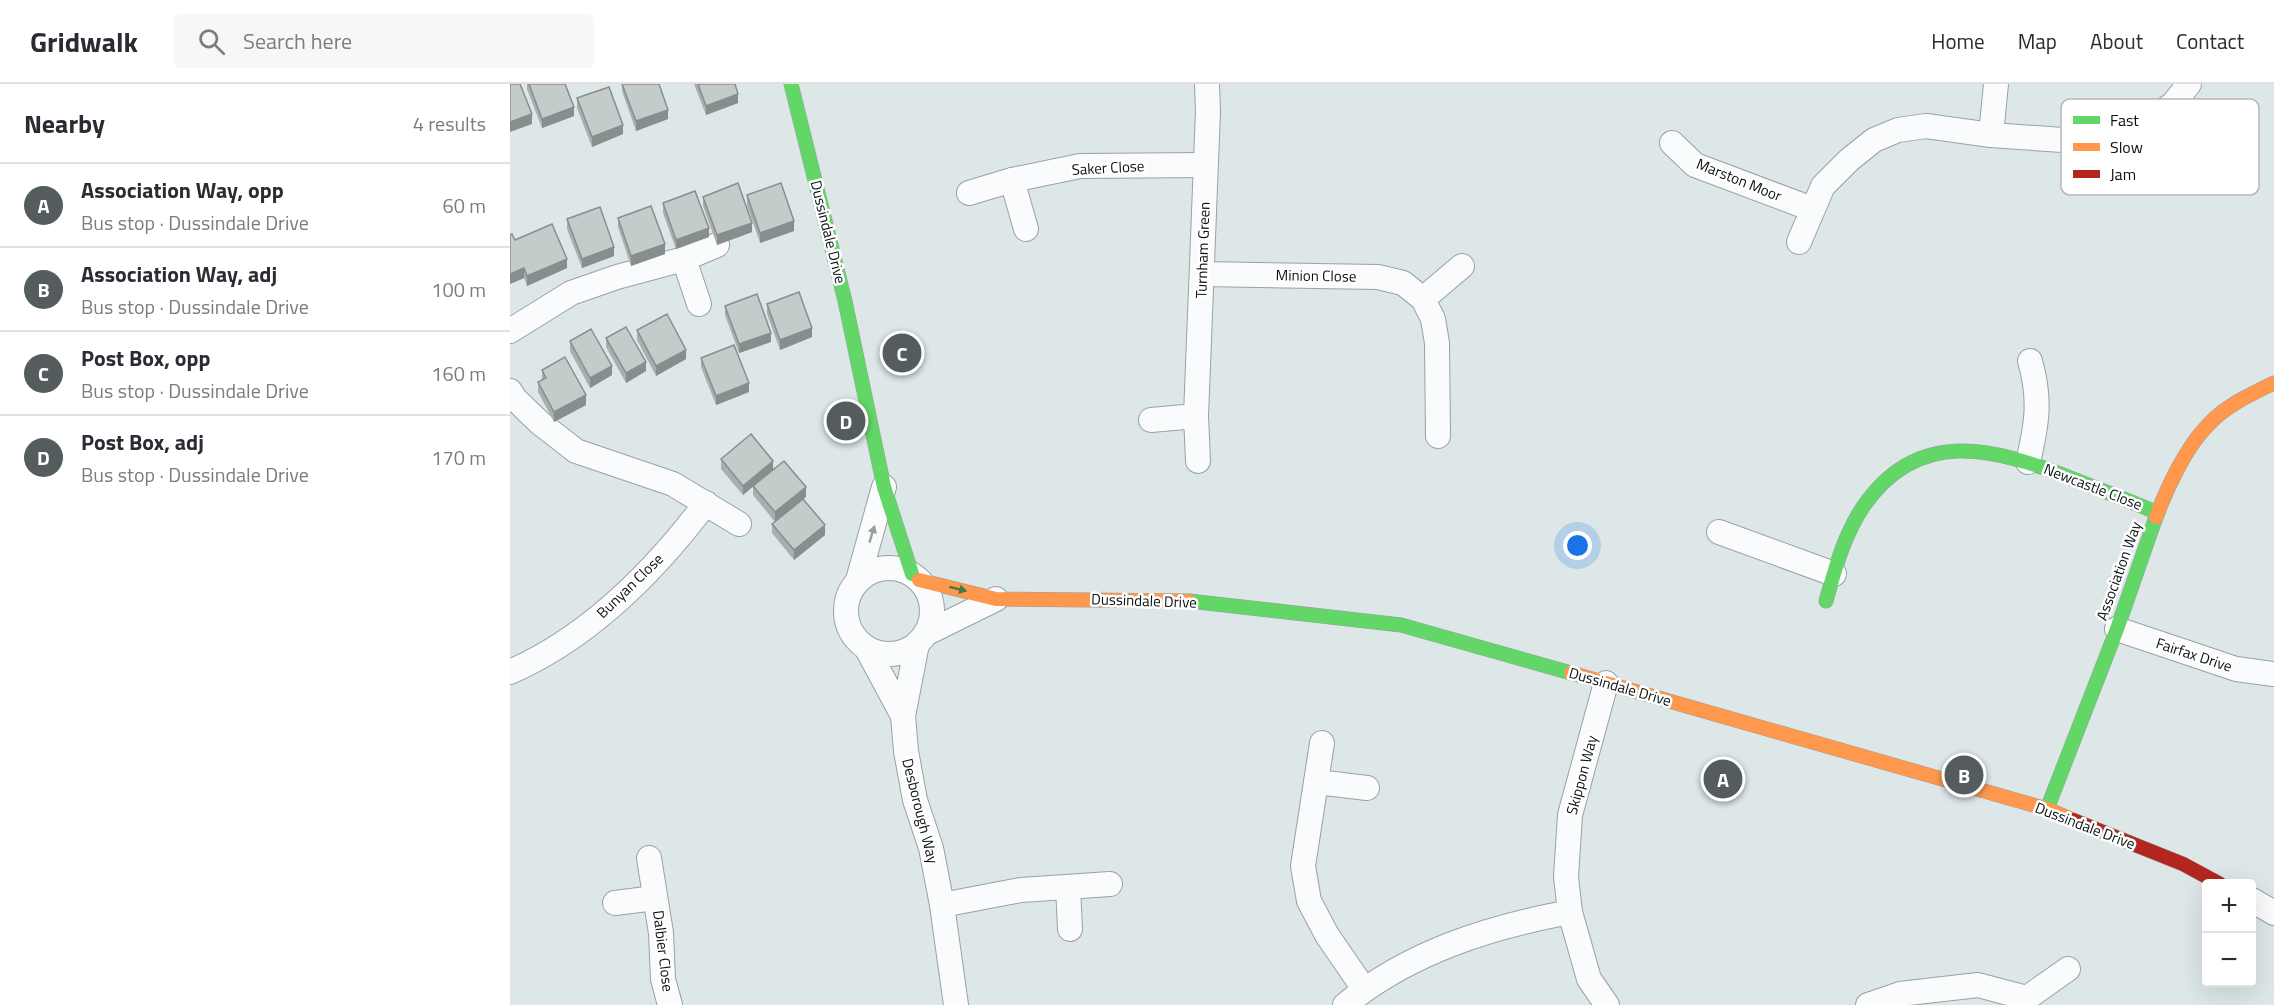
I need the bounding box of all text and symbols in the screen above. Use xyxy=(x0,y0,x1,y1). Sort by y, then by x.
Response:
search box xyxy=(174,14,594,68)
text: Gridwalk xyxy=(30,20,138,63)
text: Search here xyxy=(243,24,352,58)
icon: search xyxy=(195,25,228,58)
text: Home xyxy=(1931,25,1985,57)
text: Map xyxy=(2018,25,2057,57)
text: About xyxy=(2090,25,2143,57)
text: Contact xyxy=(2176,25,2244,57)
legend xyxy=(2061,99,2259,195)
text: Nearby xyxy=(24,104,105,143)
text: 4 results xyxy=(413,108,486,139)
text: Fast xyxy=(2110,108,2139,132)
text: Slow xyxy=(2110,135,2143,159)
street label: Marston Moor xyxy=(1693,152,1785,207)
street label: Saker Close xyxy=(1071,154,1145,181)
text: Jam xyxy=(2110,162,2136,186)
text: Association Way, opp xyxy=(81,173,284,207)
street label: Dussindale Drive xyxy=(805,178,852,286)
text: A xyxy=(37,190,50,221)
text: 60 m xyxy=(442,190,486,221)
street label: Turnham Green xyxy=(1189,201,1216,299)
text: Bus stop · Dussindale Drive xyxy=(81,207,309,238)
text: Association Way, adj xyxy=(81,257,277,291)
street label: Minion Close xyxy=(1276,263,1357,288)
text: B xyxy=(37,274,50,305)
text: 100 m xyxy=(431,274,486,305)
text: Bus stop · Dussindale Drive xyxy=(81,291,309,322)
pin: C xyxy=(882,330,922,376)
text: Post Box, opp xyxy=(81,341,210,375)
text: C xyxy=(38,358,49,389)
text: 160 m xyxy=(431,358,486,389)
text: Bus stop · Dussindale Drive xyxy=(81,375,309,406)
pin: D xyxy=(826,398,866,444)
text: Post Box, adj xyxy=(81,425,204,459)
text: D xyxy=(37,442,50,473)
text: 170 m xyxy=(431,442,486,473)
street label: Newcastle Close xyxy=(2041,457,2146,516)
text: Bus stop · Dussindale Drive xyxy=(81,459,309,490)
street label: Association Way xyxy=(2090,518,2147,624)
one-way arrow xyxy=(868,525,877,543)
your location xyxy=(1563,531,1592,560)
street label: Bunyan Close xyxy=(591,548,668,624)
one-way arrow xyxy=(948,585,967,595)
street label: Dussindale Drive xyxy=(1091,587,1197,614)
street label: Fairfax Drive xyxy=(2153,631,2235,678)
street label: Dussindale Drive xyxy=(1566,661,1674,712)
street label: Skippon Way xyxy=(1560,733,1603,817)
pin: B xyxy=(1944,752,1984,798)
street label: Desborough Way xyxy=(896,756,945,866)
pin: A xyxy=(1704,756,1742,802)
street label: Dussindale Drive xyxy=(2032,796,2139,855)
map controls xyxy=(2202,879,2256,987)
button: + xyxy=(2202,879,2256,933)
street label: Dalbier Close xyxy=(647,909,680,993)
button: − xyxy=(2202,933,2256,987)

